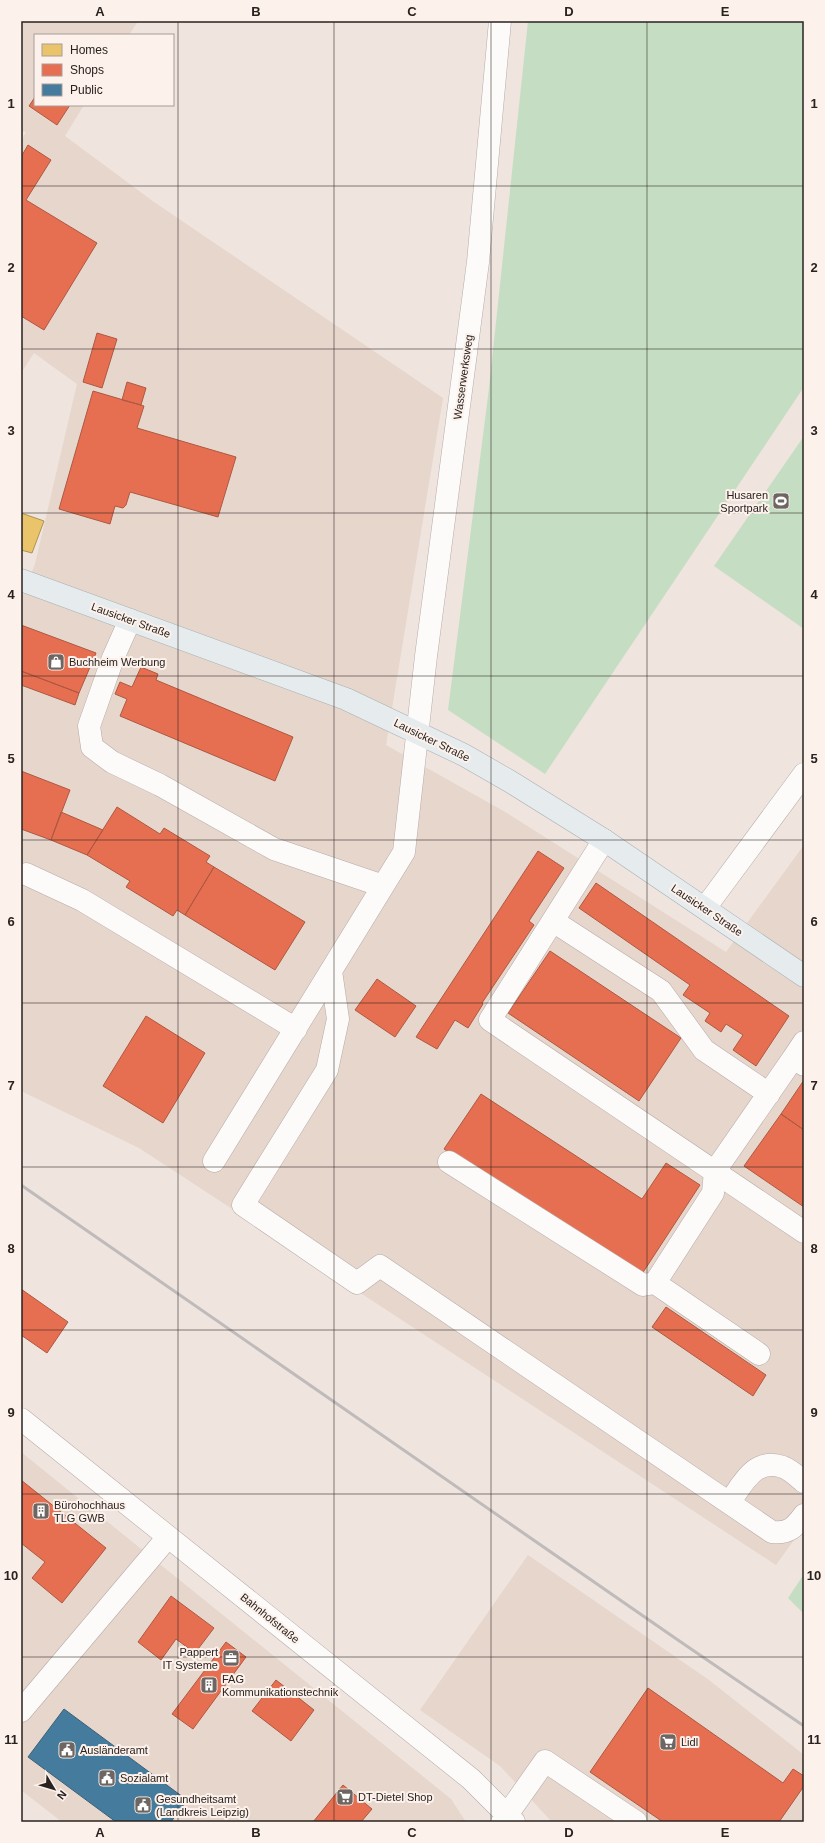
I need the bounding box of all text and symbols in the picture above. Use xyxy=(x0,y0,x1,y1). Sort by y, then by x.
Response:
text: A xyxy=(95,4,105,19)
text: B xyxy=(251,4,261,19)
text: C xyxy=(407,4,417,19)
text: D xyxy=(564,4,574,19)
text: E xyxy=(721,4,730,19)
legend xyxy=(34,34,174,106)
text: Homes xyxy=(70,43,108,57)
text: Shops xyxy=(70,63,104,77)
text: Public xyxy=(70,83,103,97)
text: 1 xyxy=(7,96,15,111)
text: 1 xyxy=(810,96,818,111)
text: 2 xyxy=(7,260,15,275)
text: 2 xyxy=(810,260,818,275)
street label: Wasserwerksweg xyxy=(451,334,475,420)
text: 3 xyxy=(7,423,15,438)
text: 3 xyxy=(810,423,818,438)
place label: Husaren Sportpark xyxy=(720,489,768,514)
sports icon: Husaren Sportpark xyxy=(771,491,791,511)
text: 4 xyxy=(7,587,15,602)
text: 4 xyxy=(810,587,818,602)
street label: Lausicker Straße xyxy=(90,600,172,640)
shop icon: Buchheim Werbung xyxy=(46,652,66,672)
place label: Buchheim Werbung xyxy=(69,656,165,668)
street label: Lausicker Straße xyxy=(392,716,472,764)
text: 5 xyxy=(7,751,15,766)
text: 5 xyxy=(810,751,818,766)
street label: Lausicker Straße xyxy=(669,882,745,938)
text: 6 xyxy=(7,914,15,929)
text: 6 xyxy=(810,914,818,929)
text: 7 xyxy=(7,1078,15,1093)
text: 7 xyxy=(810,1078,818,1093)
text: 8 xyxy=(7,1241,15,1256)
text: 8 xyxy=(810,1241,818,1256)
text: 9 xyxy=(7,1405,15,1420)
text: 9 xyxy=(810,1405,818,1420)
place label: Bürohochhaus TLG GWB xyxy=(54,1499,125,1524)
building icon: Bürohochhaus TLG GWB xyxy=(31,1501,51,1521)
text: 10 xyxy=(4,1568,18,1583)
text: 10 xyxy=(807,1568,821,1583)
street label: Bahnhofstraße xyxy=(238,1591,302,1645)
place label: Pappert IT Systeme xyxy=(163,1646,218,1671)
office icon: Pappert IT Systeme xyxy=(221,1648,241,1668)
place label: FAG Kommunikationstechnik xyxy=(222,1673,339,1698)
building icon: FAG Kommunikationstechnik xyxy=(199,1675,219,1695)
text: 11 xyxy=(4,1732,18,1747)
supermarket icon: Lidl xyxy=(658,1732,678,1752)
text: 11 xyxy=(807,1732,821,1747)
place label: Lidl xyxy=(681,1736,698,1748)
public building icon: Ausländeramt xyxy=(57,1740,77,1760)
place label: Ausländeramt xyxy=(80,1744,148,1756)
public building icon: Sozialamt xyxy=(97,1768,117,1788)
north arrow xyxy=(34,1769,74,1809)
place label: Sozialamt xyxy=(120,1772,168,1784)
supermarket icon: DT-Dietel Shop xyxy=(335,1787,355,1807)
text: N xyxy=(55,1788,69,1802)
place label: DT-Dietel Shop xyxy=(358,1791,433,1803)
place label: Gesundheitsamt (Landkreis Leipzig) xyxy=(156,1793,249,1818)
public building icon: Gesundheitsamt (Landkreis Leipzig) xyxy=(133,1795,153,1815)
text: A xyxy=(95,1825,105,1840)
text: B xyxy=(251,1825,261,1840)
text: C xyxy=(407,1825,417,1840)
text: D xyxy=(564,1825,574,1840)
text: E xyxy=(721,1825,730,1840)

